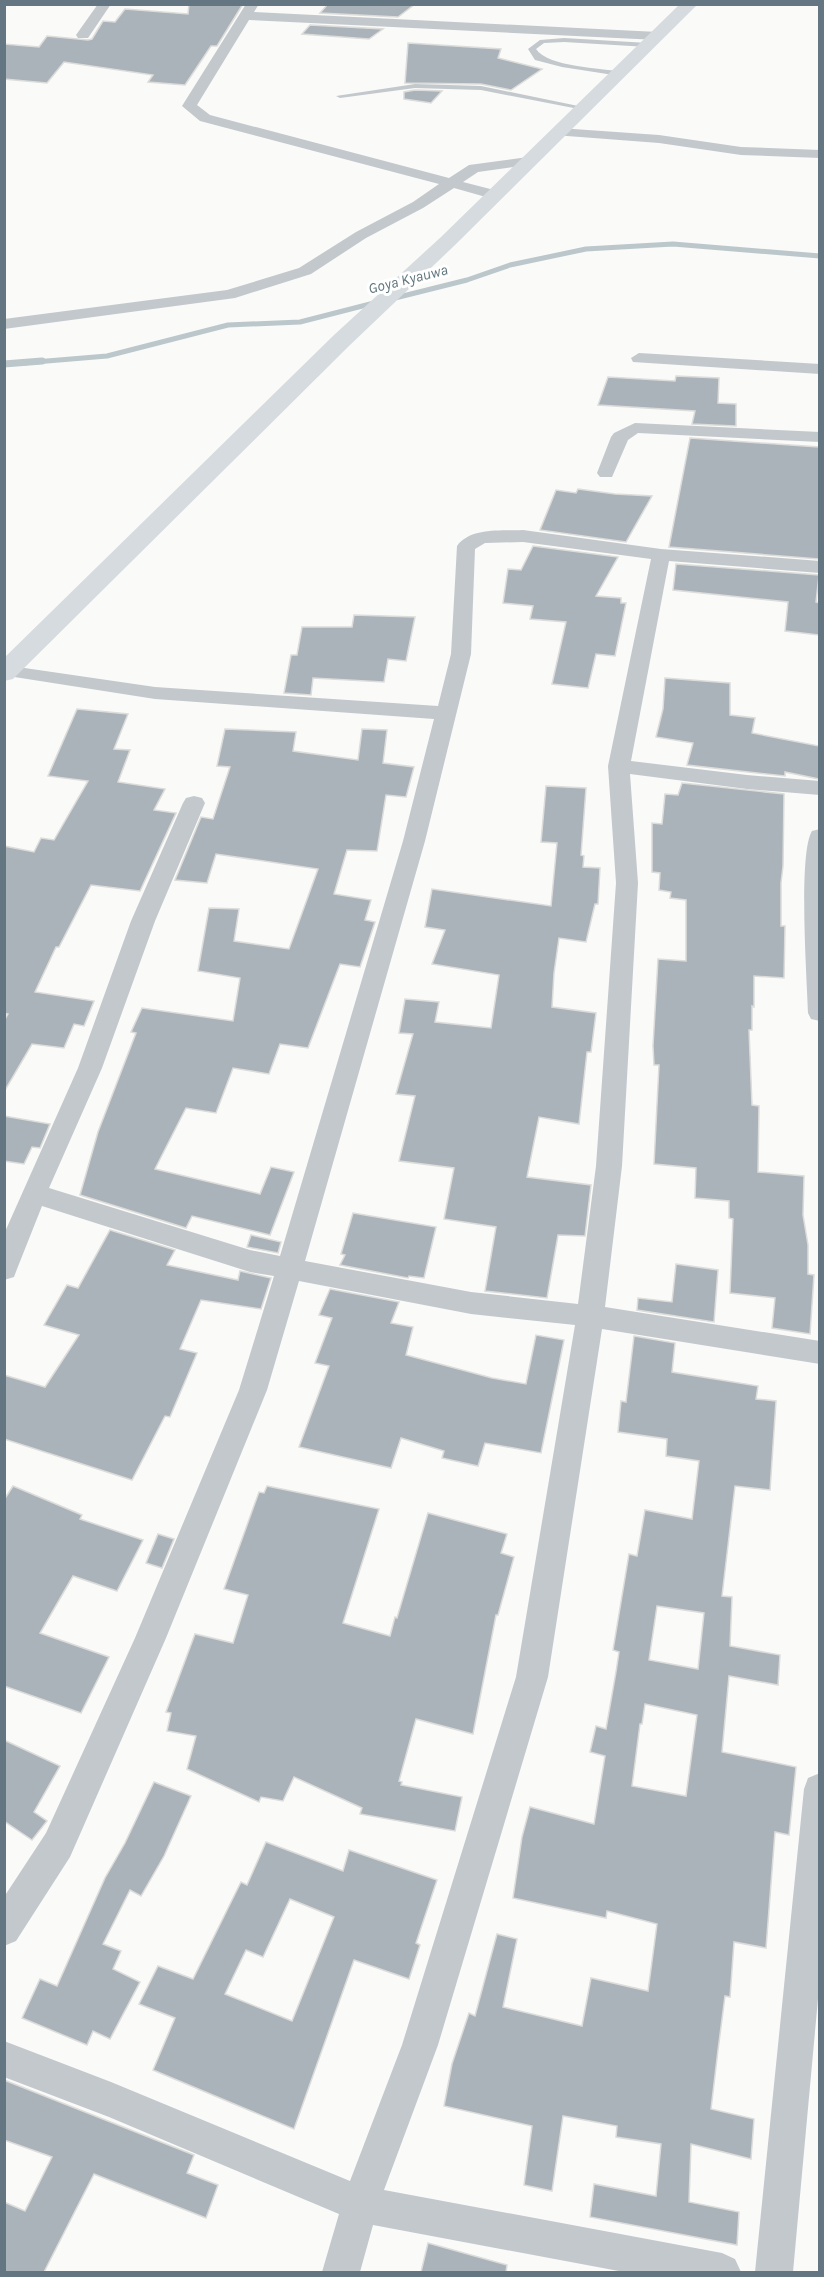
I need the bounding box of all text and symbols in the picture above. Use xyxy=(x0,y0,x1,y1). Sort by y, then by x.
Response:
water label: Goya Kyauwa xyxy=(366,260,450,298)

